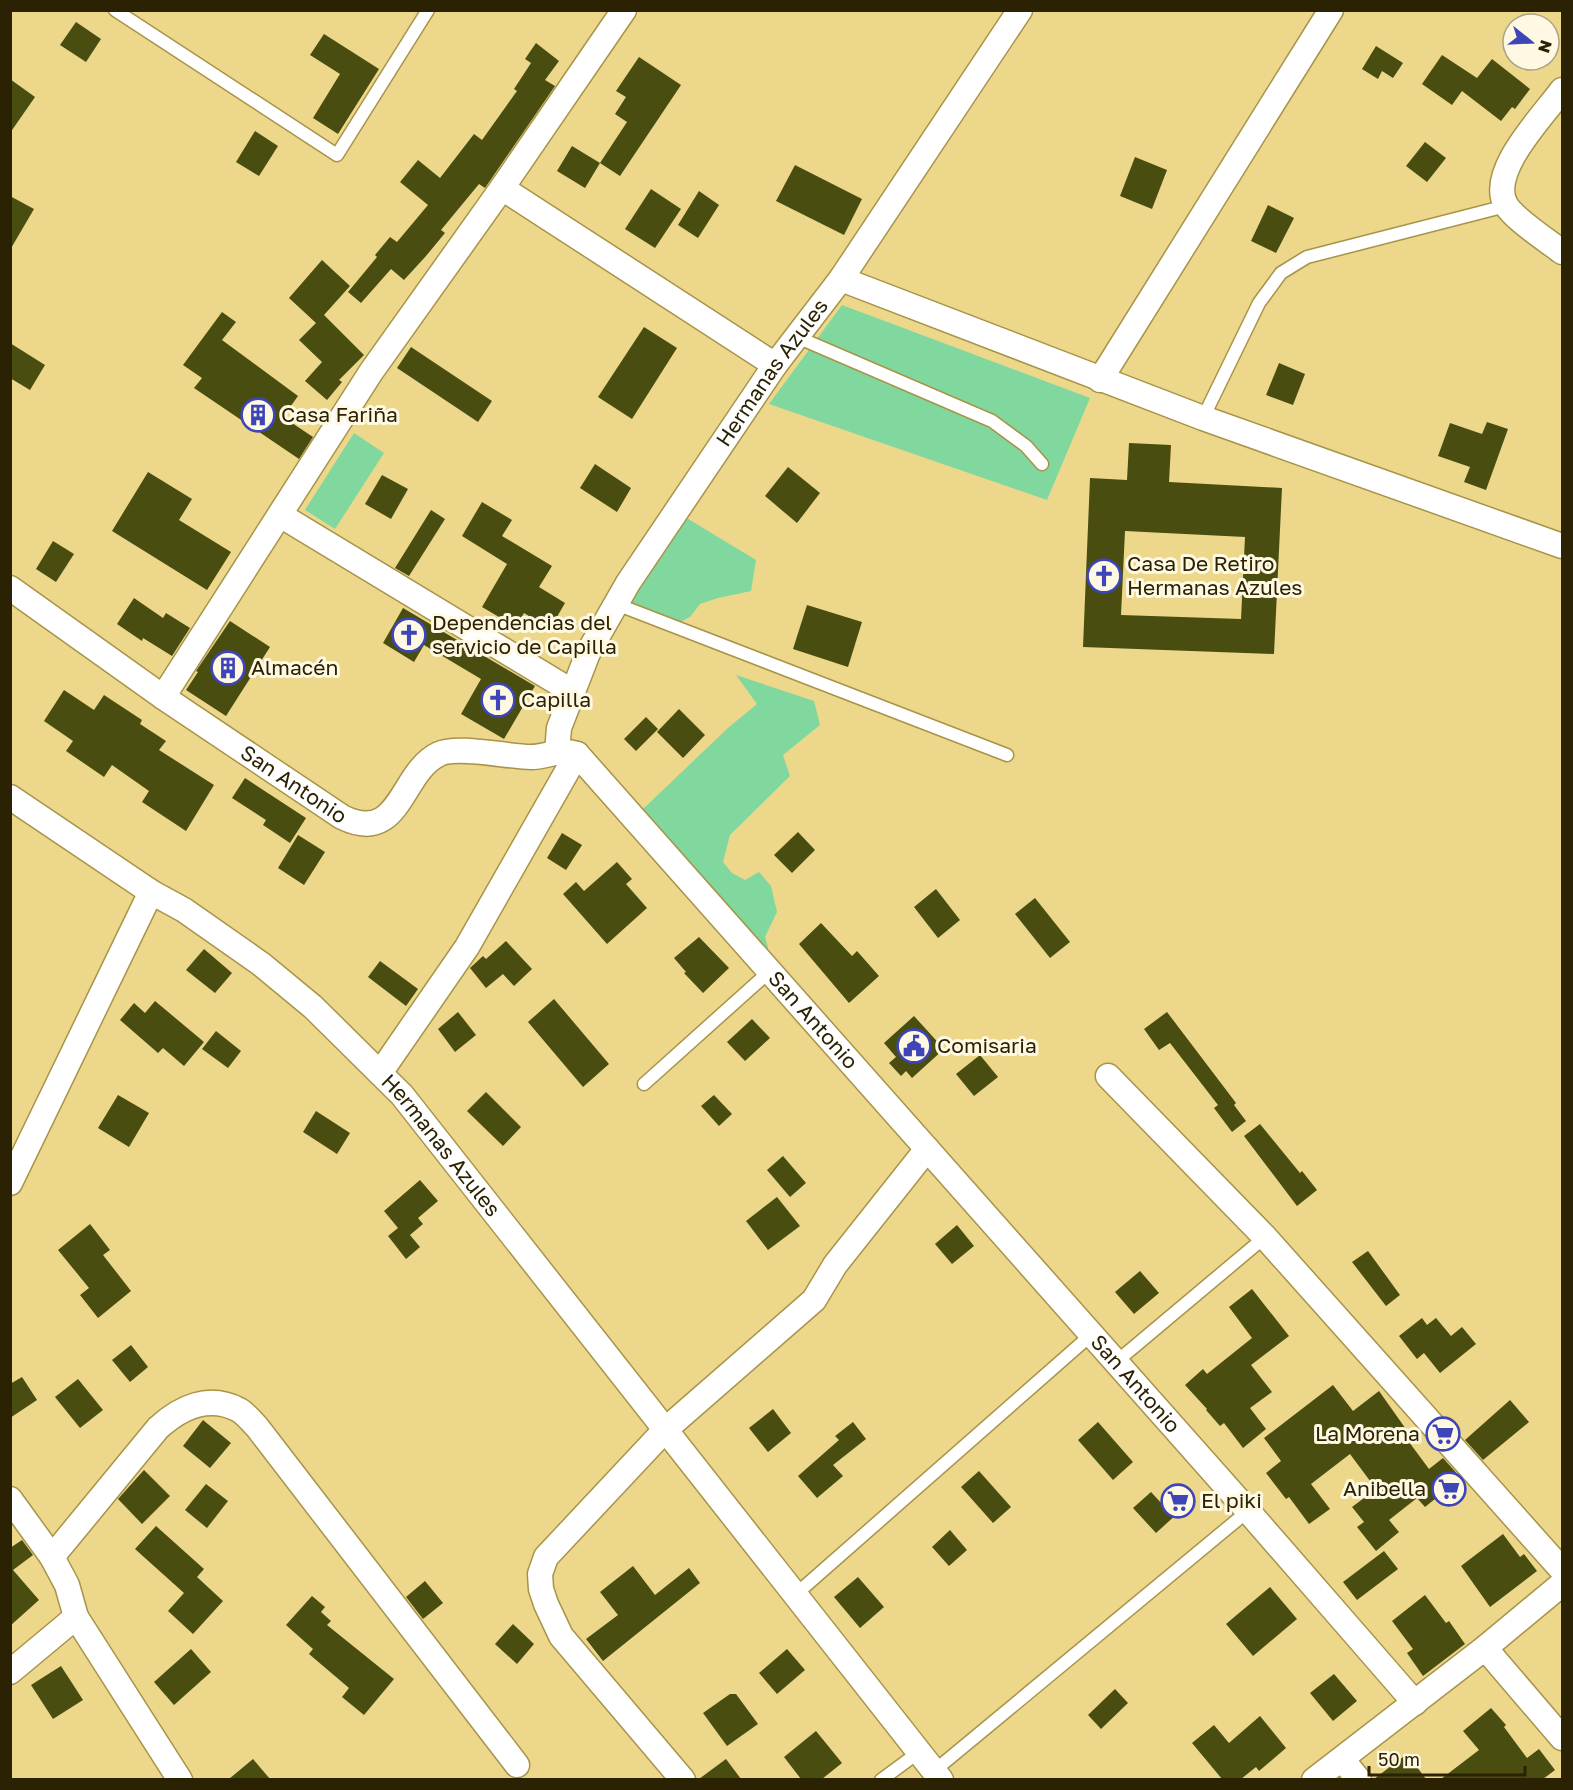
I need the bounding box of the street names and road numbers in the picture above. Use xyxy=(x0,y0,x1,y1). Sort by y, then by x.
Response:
street label: Hermanas Azules xyxy=(710,293,833,451)
street label: San Antonio xyxy=(236,739,352,829)
street label: San Antonio xyxy=(763,965,864,1074)
street label: Hermanas Azules xyxy=(376,1068,507,1221)
street label: San Antonio xyxy=(1086,1329,1186,1438)

